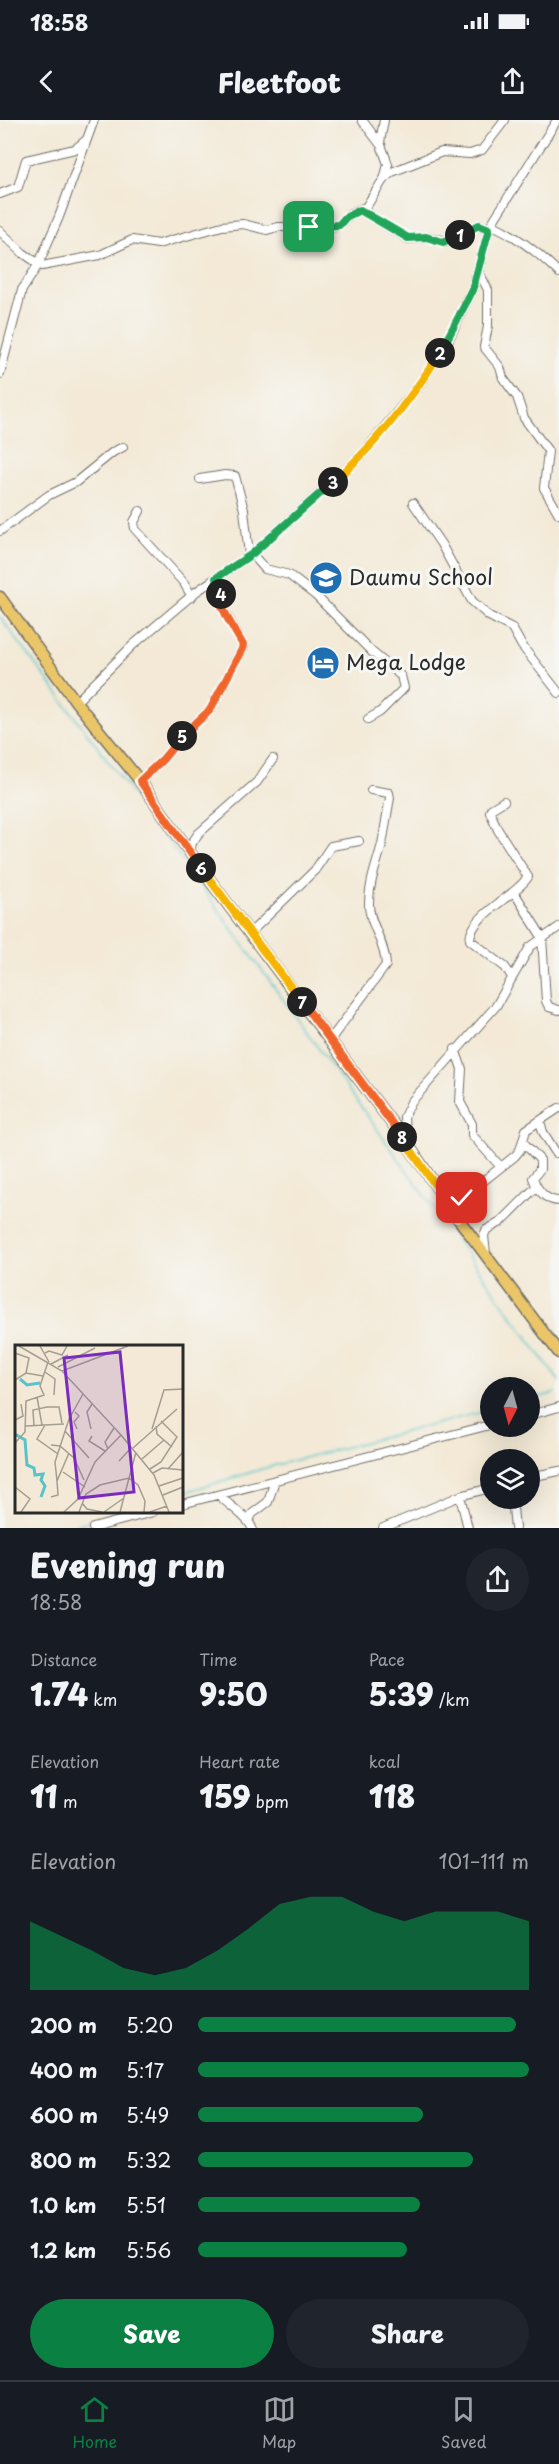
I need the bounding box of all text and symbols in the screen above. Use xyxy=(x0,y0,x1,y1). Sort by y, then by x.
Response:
text: 18:58 xyxy=(30,5,89,38)
text: Fleetfoot xyxy=(218,61,341,102)
icon: back xyxy=(30,65,63,98)
icon: share xyxy=(496,65,529,98)
pin xyxy=(283,201,334,252)
icon: arrive xyxy=(292,210,325,243)
pin: 1 xyxy=(445,220,475,250)
text: 1 xyxy=(456,223,464,247)
pin: 2 xyxy=(425,338,455,368)
text: 2 xyxy=(434,341,446,365)
pin: 3 xyxy=(318,467,348,497)
text: 3 xyxy=(328,470,338,494)
school or university icon: Daumu School xyxy=(308,560,344,596)
place label: Daumu School xyxy=(349,560,493,592)
pin: 4 xyxy=(206,579,236,609)
text: 4 xyxy=(216,582,226,606)
hotel icon: Mega Lodge xyxy=(305,645,341,681)
place label: Mega Lodge xyxy=(346,645,466,677)
pin: 5 xyxy=(167,721,197,751)
text: 5 xyxy=(177,724,187,748)
pin: 6 xyxy=(186,853,216,883)
text: 6 xyxy=(195,856,207,880)
pin: 7 xyxy=(287,987,317,1017)
text: 7 xyxy=(297,990,307,1014)
pin: 8 xyxy=(387,1122,417,1152)
text: 8 xyxy=(397,1125,407,1149)
pin xyxy=(436,1172,487,1223)
icon: check xyxy=(445,1181,478,1214)
inset map xyxy=(15,1345,183,1513)
north arrow xyxy=(480,1377,540,1437)
map controls xyxy=(480,1377,540,1509)
button: layers xyxy=(480,1449,540,1509)
text: Evening run xyxy=(30,1539,225,1589)
button: share xyxy=(466,1548,529,1611)
text: 18:58 xyxy=(30,1587,83,1617)
text: Distance xyxy=(30,1647,97,1671)
text: Time xyxy=(199,1647,237,1671)
text: Pace xyxy=(369,1647,405,1671)
text: 1.74 xyxy=(30,1671,88,1716)
text: 9:50 xyxy=(199,1671,268,1716)
text: 5:39 xyxy=(369,1671,434,1716)
text: km xyxy=(88,1687,117,1711)
text: /km xyxy=(434,1687,470,1711)
text: Elevation xyxy=(30,1749,99,1773)
text: Heart rate xyxy=(199,1749,280,1773)
text: kcal xyxy=(369,1749,401,1773)
text: 11 xyxy=(30,1773,58,1818)
text: 159 xyxy=(199,1773,251,1818)
text: 118 xyxy=(369,1773,415,1818)
text: m xyxy=(58,1789,78,1813)
text: bpm xyxy=(251,1789,289,1813)
text: Elevation xyxy=(30,1846,116,1876)
text: 101–111 m xyxy=(438,1846,529,1876)
text: 200 m xyxy=(30,2010,97,2040)
text: 5:20 xyxy=(126,2010,173,2040)
text: 400 m xyxy=(30,2055,98,2085)
text: 5:17 xyxy=(126,2055,164,2085)
text: 600 m xyxy=(30,2100,98,2130)
text: 5:49 xyxy=(126,2100,169,2130)
text: 800 m xyxy=(30,2145,97,2175)
text: 5:32 xyxy=(126,2145,171,2175)
text: 1.0 km xyxy=(30,2190,97,2220)
text: 5:51 xyxy=(126,2190,166,2220)
text: 1.2 km xyxy=(30,2235,96,2265)
text: 5:56 xyxy=(126,2235,171,2265)
button: Save xyxy=(30,2299,274,2368)
button: Share xyxy=(286,2299,529,2368)
tab: Home xyxy=(72,2393,117,2453)
tab: Map xyxy=(262,2393,296,2453)
tab: Saved xyxy=(441,2393,487,2453)

